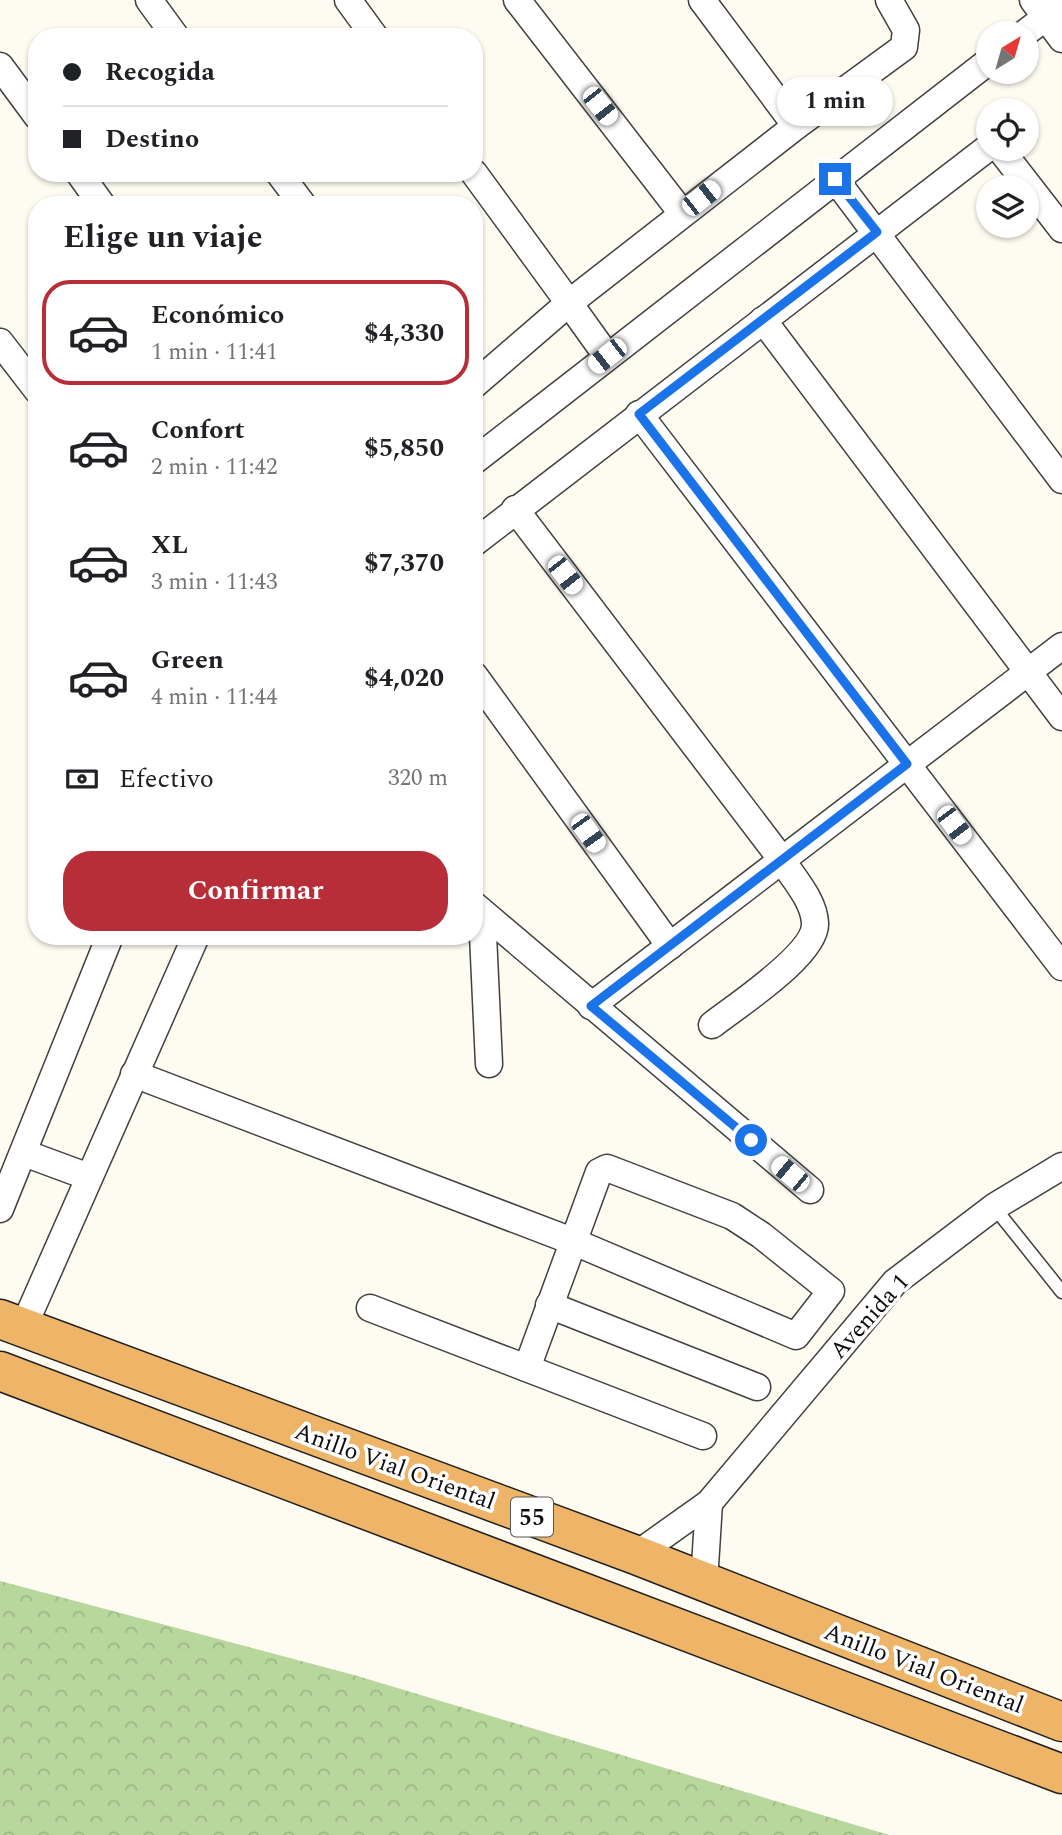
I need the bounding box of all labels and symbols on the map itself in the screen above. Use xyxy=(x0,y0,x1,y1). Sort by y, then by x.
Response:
north arrow xyxy=(976,21,1040,84)
callout: 1 min xyxy=(777,78,893,127)
car xyxy=(579,83,622,129)
route end xyxy=(819,163,851,195)
car xyxy=(678,177,725,219)
car xyxy=(584,335,631,377)
car xyxy=(544,552,587,598)
car xyxy=(933,802,976,848)
car xyxy=(568,810,609,856)
route start xyxy=(735,1124,767,1156)
car xyxy=(768,1152,813,1196)
street label: Avenida 1 xyxy=(821,1266,918,1368)
street label: Anillo Vial Oriental xyxy=(289,1414,500,1520)
road number: 55 xyxy=(511,1498,553,1536)
street label: Anillo Vial Oriental xyxy=(818,1614,1029,1724)

